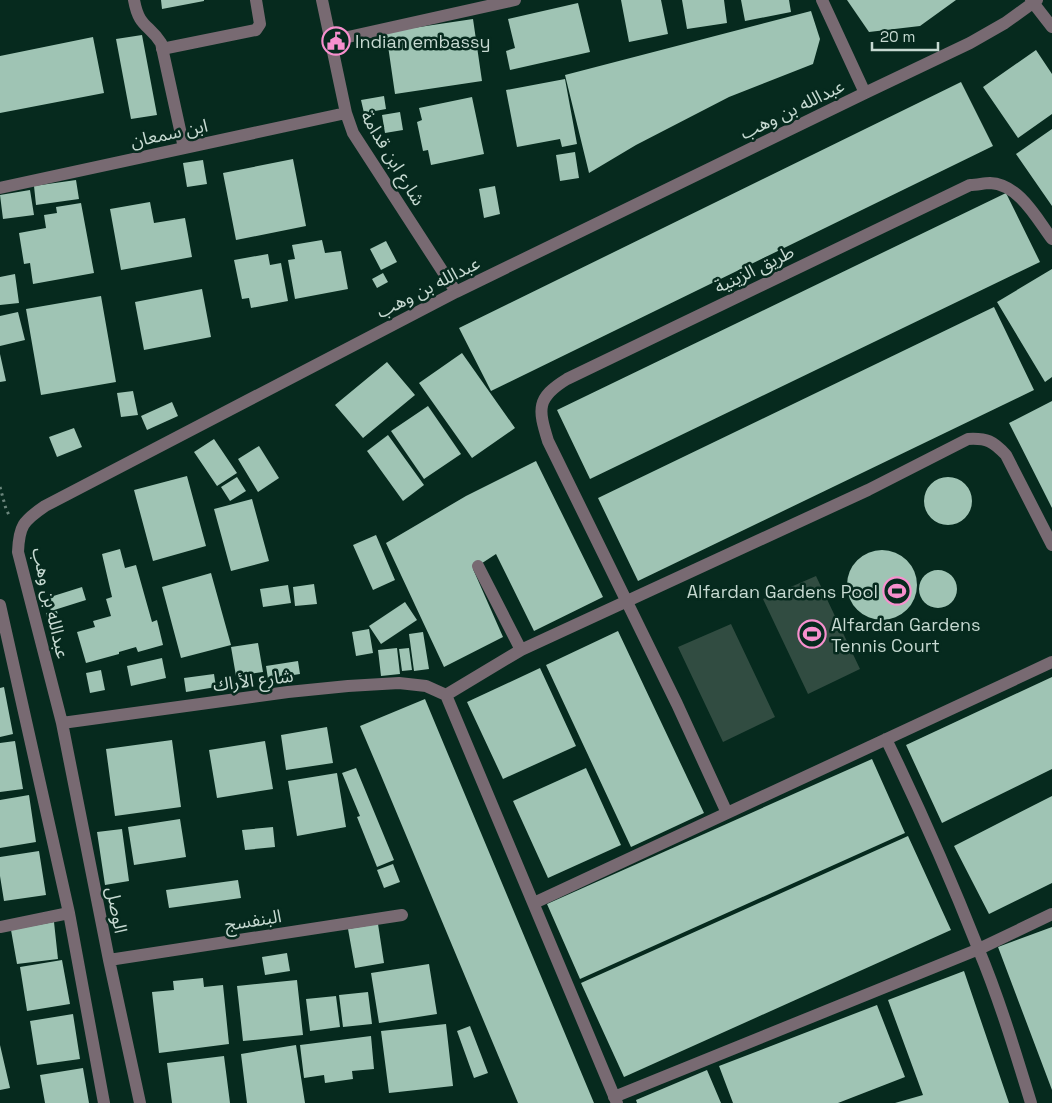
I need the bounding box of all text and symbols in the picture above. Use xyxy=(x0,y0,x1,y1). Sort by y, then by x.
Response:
scale bar xyxy=(872,20,938,52)
public building icon: Indian embassy xyxy=(321,26,351,56)
text: 20 m xyxy=(880,27,915,46)
place label: Indian embassy xyxy=(355,30,490,53)
street label: عبدالله بن وهب xyxy=(736,74,848,144)
street label: شارع ابن قدامة xyxy=(353,106,430,211)
street label: ابن سمعان xyxy=(128,114,210,152)
street label: طريق الزينية xyxy=(710,240,798,298)
street label: عبدالله بن وهب xyxy=(372,251,484,323)
street label: عبدالله بن وهب xyxy=(27,545,75,661)
sports icon: Alfardan Gardens Pool xyxy=(882,576,912,606)
place label: Alfardan Gardens Pool xyxy=(687,580,878,603)
place label: Alfardan Gardens Tennis Court xyxy=(831,613,980,657)
sports icon: Alfardan Gardens Tennis Court xyxy=(797,619,827,649)
street label: شارع الأراك xyxy=(212,664,295,699)
street label: الوصل xyxy=(101,885,133,935)
street label: البنفسج xyxy=(223,904,283,938)

